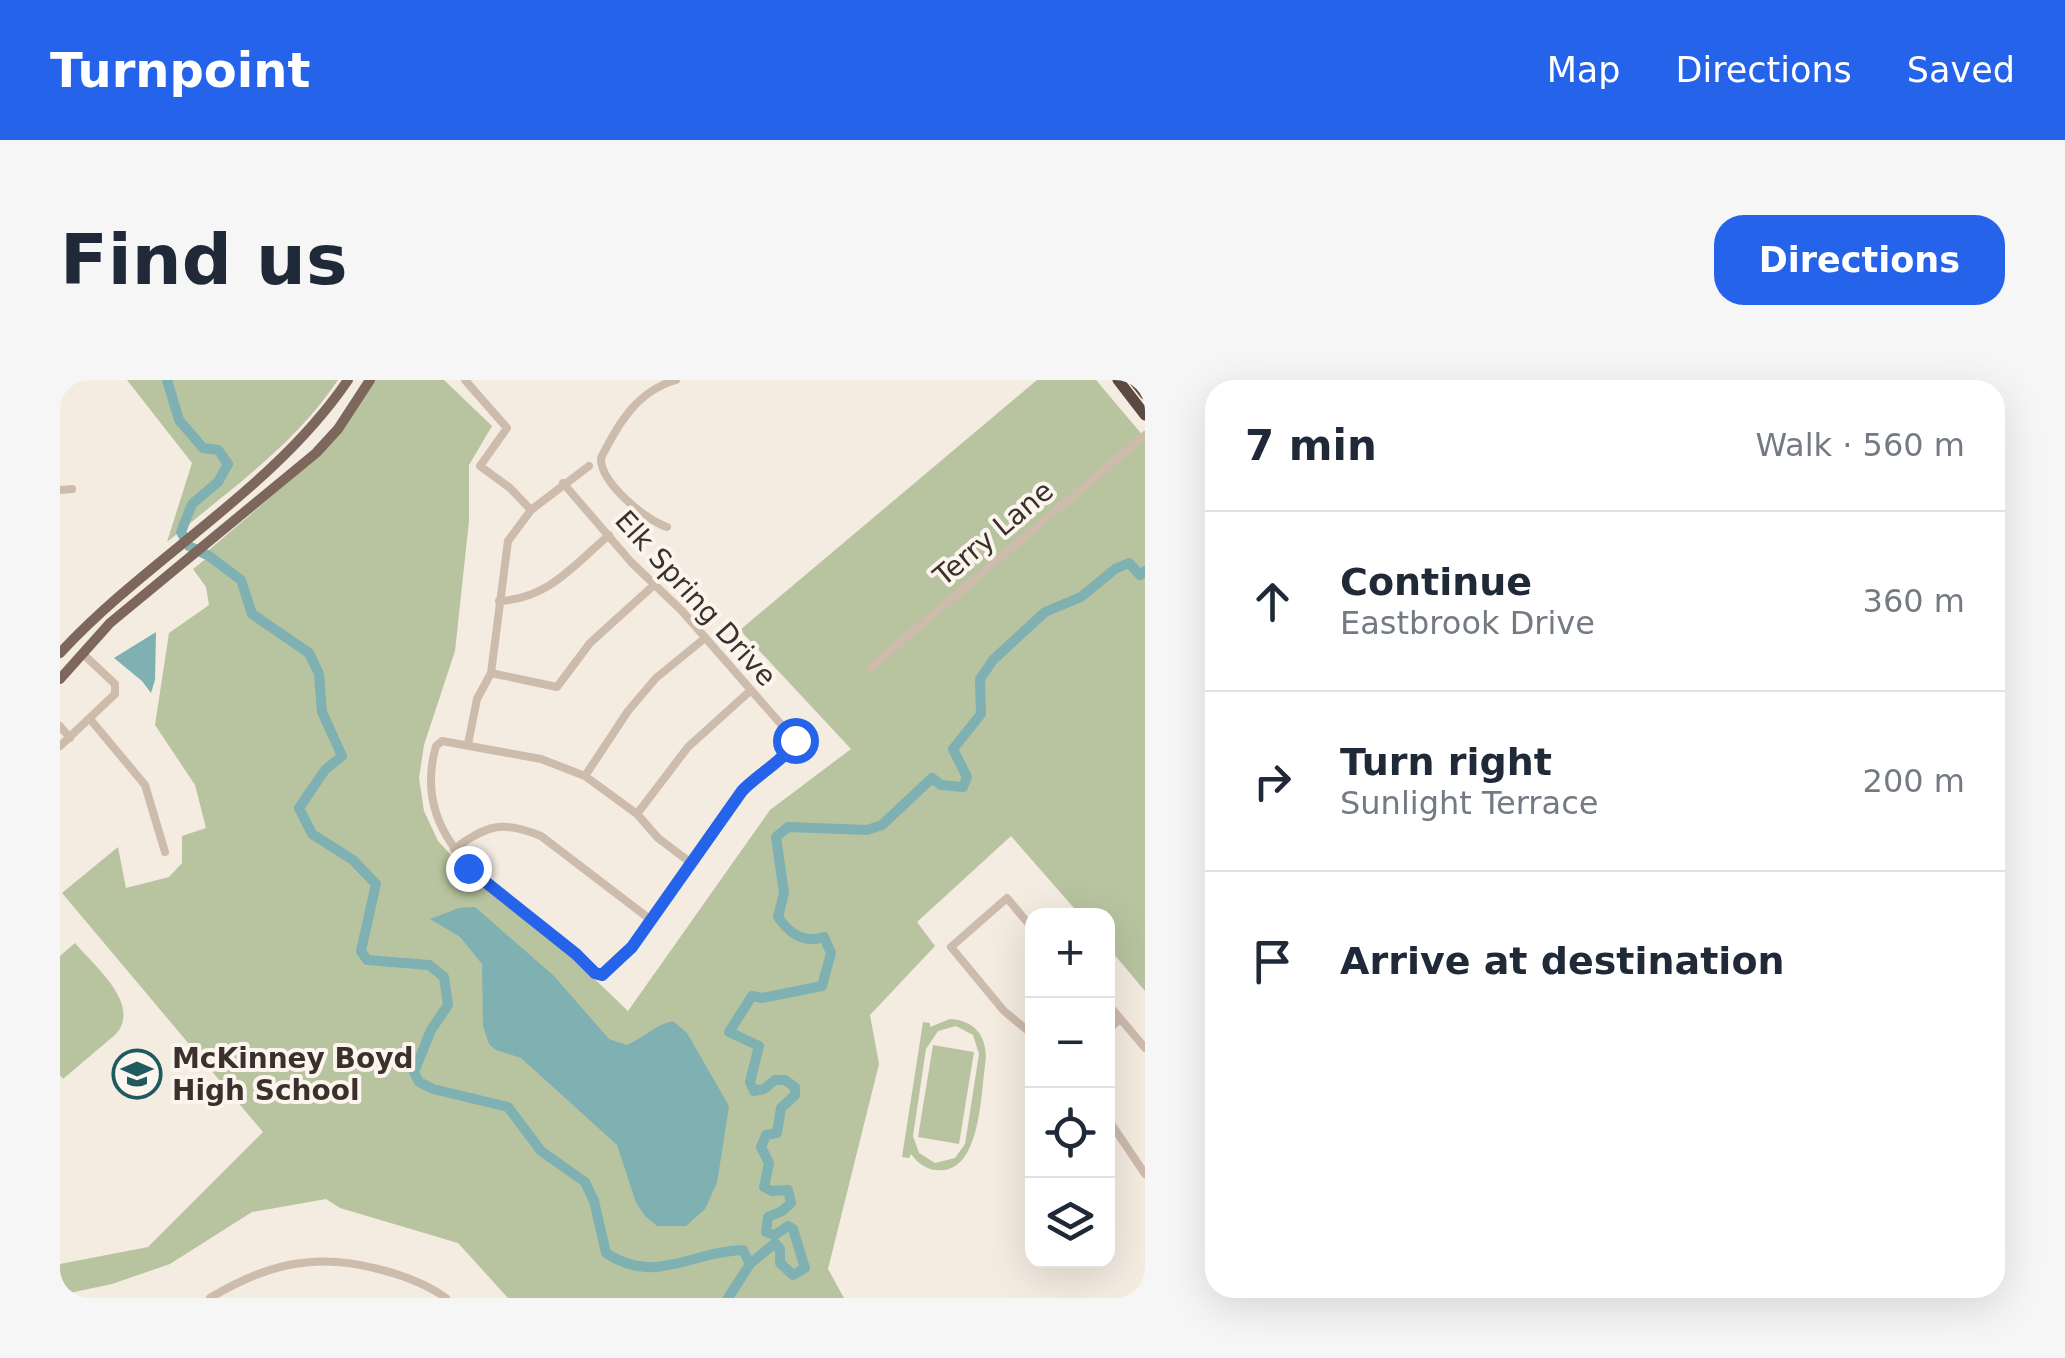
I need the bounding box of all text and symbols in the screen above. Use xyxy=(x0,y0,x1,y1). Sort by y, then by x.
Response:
text: Turnpoint xyxy=(50,42,310,98)
text: Map xyxy=(1547,50,1621,90)
text: Directions xyxy=(1676,50,1852,90)
text: Saved xyxy=(1907,50,2015,90)
button: Directions xyxy=(1714,215,2005,305)
text: Find us xyxy=(60,219,348,301)
text: 7 min xyxy=(1245,421,1377,470)
text: Walk · 560 m xyxy=(1755,426,1965,464)
street label: Terry Lane xyxy=(926,474,1060,593)
street label: Elk Spring Drive xyxy=(608,504,783,693)
text: Continue xyxy=(1340,560,1532,604)
icon: ahead xyxy=(1245,574,1300,629)
text: 360 m xyxy=(1863,582,1965,620)
text: Eastbrook Drive xyxy=(1340,604,1595,642)
route start xyxy=(773,718,819,764)
text: Turn right xyxy=(1340,740,1552,784)
icon: right xyxy=(1245,754,1300,809)
text: 200 m xyxy=(1863,762,1965,800)
text: Sunlight Terrace xyxy=(1340,784,1598,822)
route end xyxy=(446,846,492,892)
map controls xyxy=(1025,908,1115,1268)
button: + xyxy=(1025,908,1115,998)
icon: arrive xyxy=(1245,934,1300,989)
text: Arrive at destination xyxy=(1340,939,1785,983)
button: − xyxy=(1025,998,1115,1088)
place label: McKinney Boyd High School xyxy=(172,1042,414,1107)
school or university icon: McKinney Boyd High School xyxy=(111,1048,163,1100)
button: locate xyxy=(1025,1088,1115,1178)
button: layers xyxy=(1025,1178,1115,1268)

